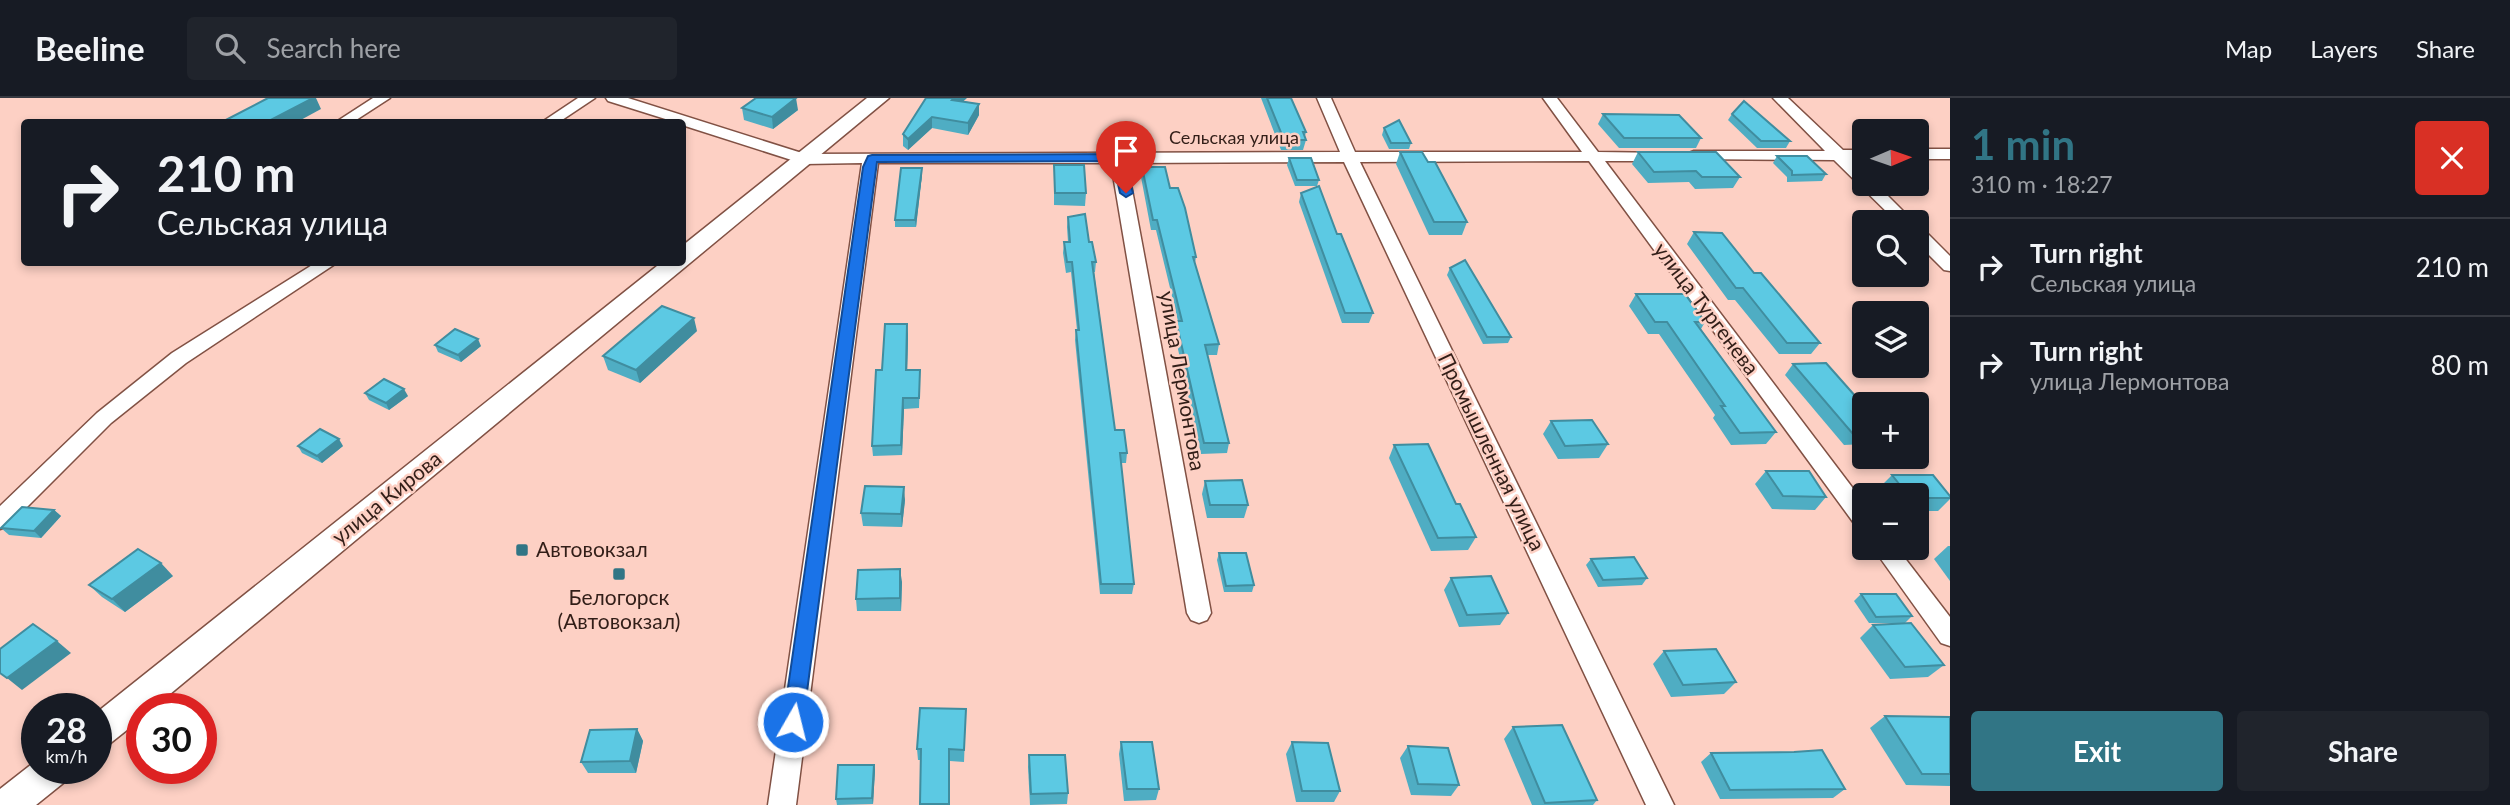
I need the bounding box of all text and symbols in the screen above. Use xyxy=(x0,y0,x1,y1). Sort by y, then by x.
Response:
search box xyxy=(187,17,677,80)
text: Beeline xyxy=(35,28,145,68)
icon: search xyxy=(211,29,249,67)
text: Search here xyxy=(267,32,401,64)
text: Map xyxy=(2225,34,2272,63)
text: Layers xyxy=(2310,34,2378,63)
text: Share xyxy=(2416,34,2475,63)
north arrow xyxy=(1852,119,1928,196)
map controls xyxy=(1852,119,1929,560)
text: 1 min xyxy=(1971,119,2075,169)
pin xyxy=(1096,121,1156,193)
button: close xyxy=(2415,121,2489,195)
street label: Сельская улица xyxy=(1169,126,1299,148)
icon: arrive xyxy=(1107,132,1145,170)
text: 210 m xyxy=(157,144,295,202)
icon: right xyxy=(42,147,133,238)
text: 310 m · 18:27 xyxy=(1971,170,2113,198)
text: Сельская улица xyxy=(157,203,388,242)
button: search xyxy=(1852,210,1929,287)
street label: улица Тургенева xyxy=(1649,237,1765,379)
text: Turn right xyxy=(2030,237,2143,269)
icon: right xyxy=(1971,248,2009,286)
text: 210 m xyxy=(2416,251,2489,283)
text: Сельская улица xyxy=(2030,269,2196,297)
street label: улица Лермонтова xyxy=(1155,289,1212,473)
button: layers xyxy=(1852,301,1929,378)
text: Turn right xyxy=(2030,335,2143,367)
icon: right xyxy=(1971,346,2009,384)
street label: Промышленная улица xyxy=(1434,348,1551,554)
text: 80 m xyxy=(2431,349,2489,381)
text: улица Лермонтова xyxy=(2030,367,2229,395)
button: + xyxy=(1852,392,1929,469)
street label: улица Кирова xyxy=(326,445,446,548)
button: − xyxy=(1852,483,1929,560)
place label: Автовокзал xyxy=(536,536,648,561)
marker: Автовокзал xyxy=(514,542,530,558)
marker: Белогорск (Автовокзал) xyxy=(611,566,627,582)
place label: Белогорск (Автовокзал) xyxy=(558,584,680,633)
position arrow xyxy=(756,685,830,759)
speed limit sign: 30 xyxy=(126,693,217,784)
text: 28 xyxy=(46,708,87,750)
button: Exit xyxy=(1971,711,2223,791)
button: Share xyxy=(2237,711,2489,791)
text: km/h xyxy=(45,745,88,767)

